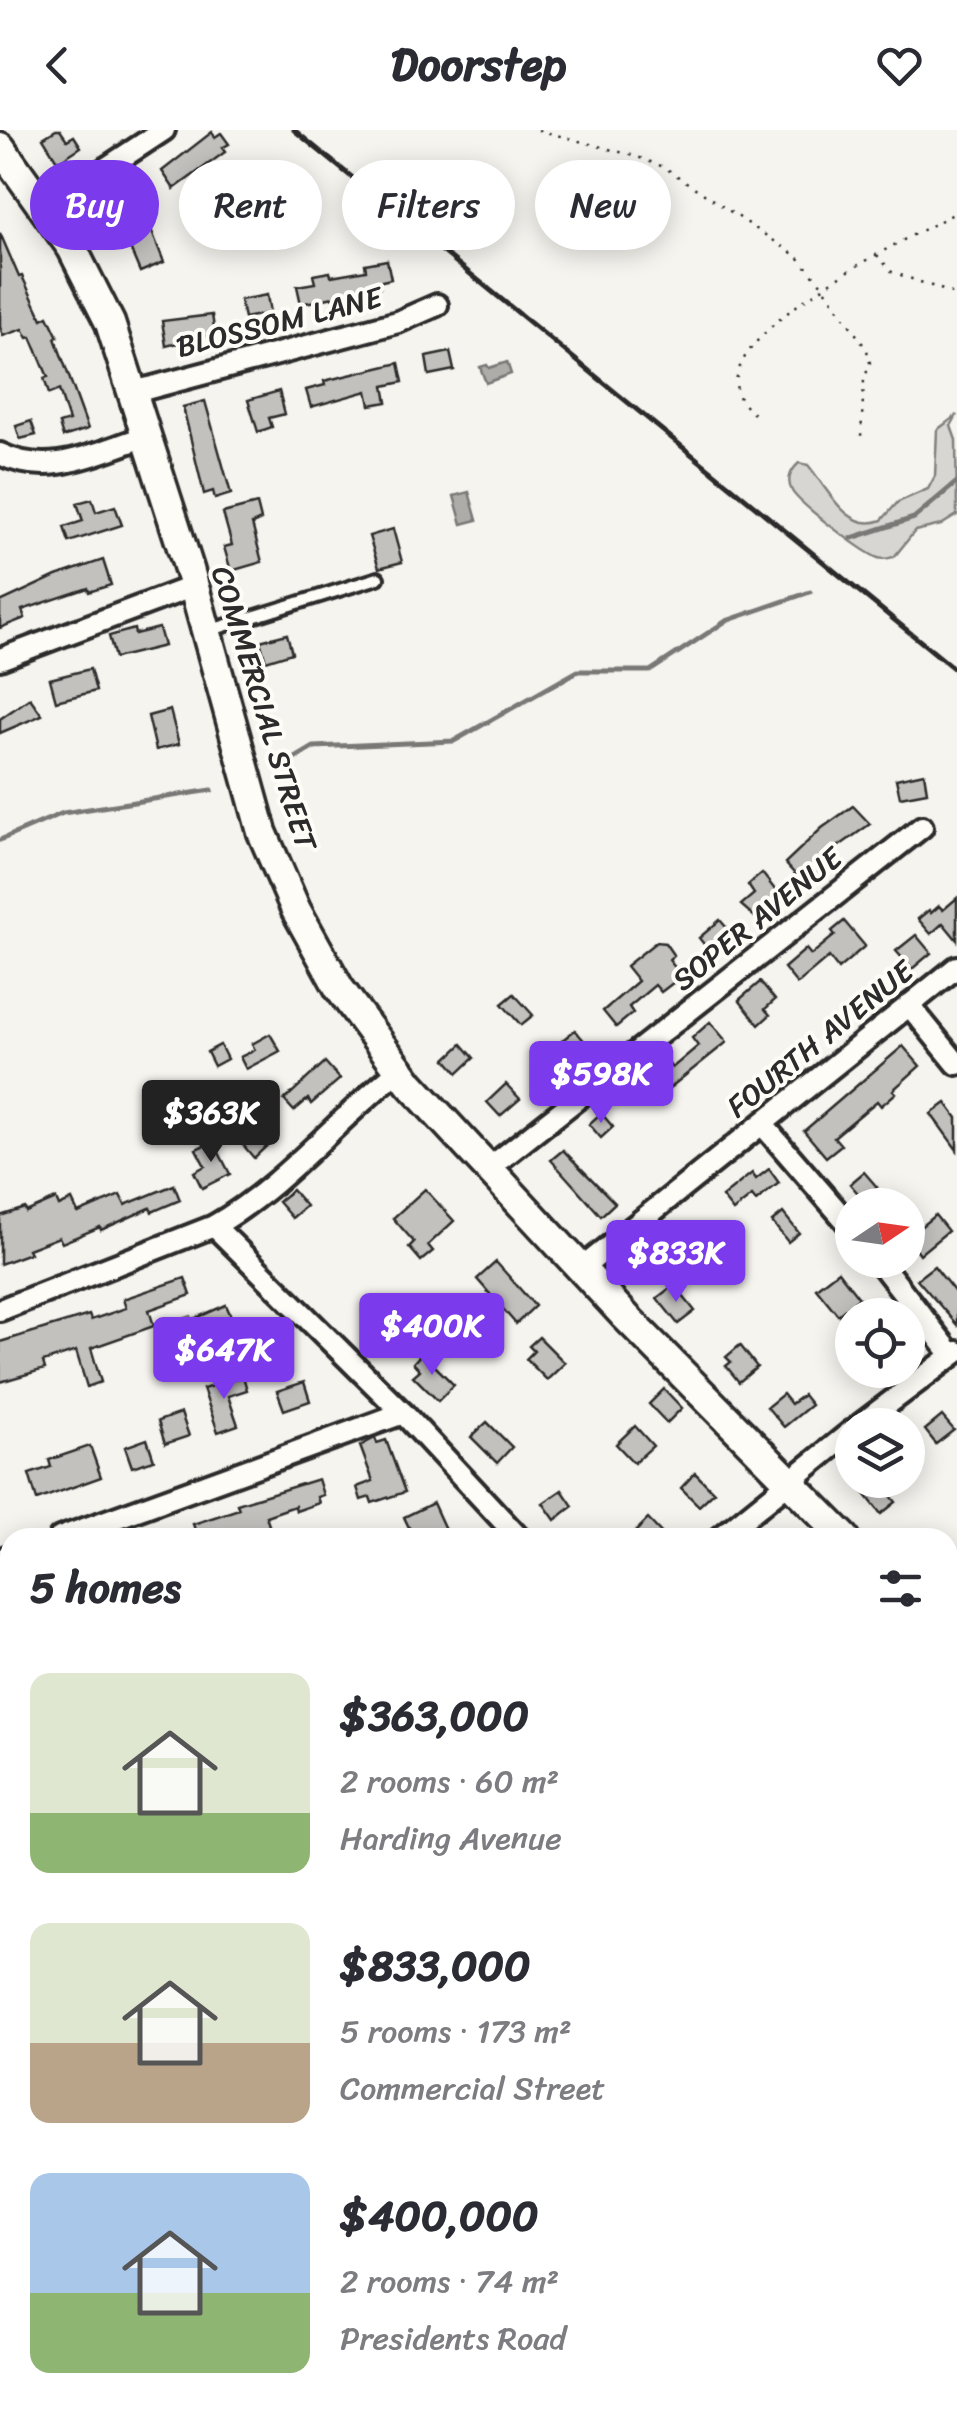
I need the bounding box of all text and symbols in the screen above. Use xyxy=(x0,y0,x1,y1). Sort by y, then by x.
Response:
text: Doorstep xyxy=(391,25,566,105)
icon: back xyxy=(30,38,85,93)
icon: heart xyxy=(872,38,927,93)
chip: Buy xyxy=(30,160,159,250)
chip: Rent xyxy=(179,160,322,250)
chip: Filters xyxy=(342,160,515,250)
chip: New xyxy=(535,160,671,250)
street label: BLOSSOM LANE xyxy=(170,270,390,374)
street label: COMMERCIAL STREET xyxy=(195,559,334,859)
street label: SOPER AVENUE xyxy=(659,831,856,1005)
street label: FOURTH AVENUE xyxy=(714,945,928,1132)
pin: $598K xyxy=(531,1041,671,1126)
text: $598K xyxy=(551,1045,651,1102)
pin: $363K xyxy=(141,1080,281,1165)
text: $363K xyxy=(164,1084,258,1141)
north arrow xyxy=(835,1188,925,1278)
map controls xyxy=(835,1188,925,1498)
pin: $833K xyxy=(606,1220,746,1305)
text: $833K xyxy=(628,1224,724,1281)
pin: $400K xyxy=(362,1293,502,1378)
text: $400K xyxy=(381,1297,483,1354)
button: locate xyxy=(835,1298,925,1388)
pin: $647K xyxy=(154,1317,294,1402)
text: $647K xyxy=(175,1321,273,1378)
button: layers xyxy=(835,1408,925,1498)
text: 5 homes xyxy=(30,1551,181,1625)
icon: filters xyxy=(873,1561,928,1616)
text: $363,000 xyxy=(340,1679,529,1753)
icon: home xyxy=(110,1713,230,1833)
text: 2 rooms · 60 m² xyxy=(340,1753,559,1810)
text: Harding Avenue xyxy=(340,1810,562,1867)
text: $833,000 xyxy=(340,1929,531,2003)
icon: home xyxy=(110,1963,230,2083)
text: 5 rooms · 173 m² xyxy=(340,2003,571,2060)
text: Commercial Street xyxy=(340,2060,605,2117)
text: $400,000 xyxy=(340,2179,539,2253)
icon: home xyxy=(110,2213,230,2333)
text: 2 rooms · 74 m² xyxy=(340,2253,559,2310)
text: Presidents Road xyxy=(340,2310,566,2367)

